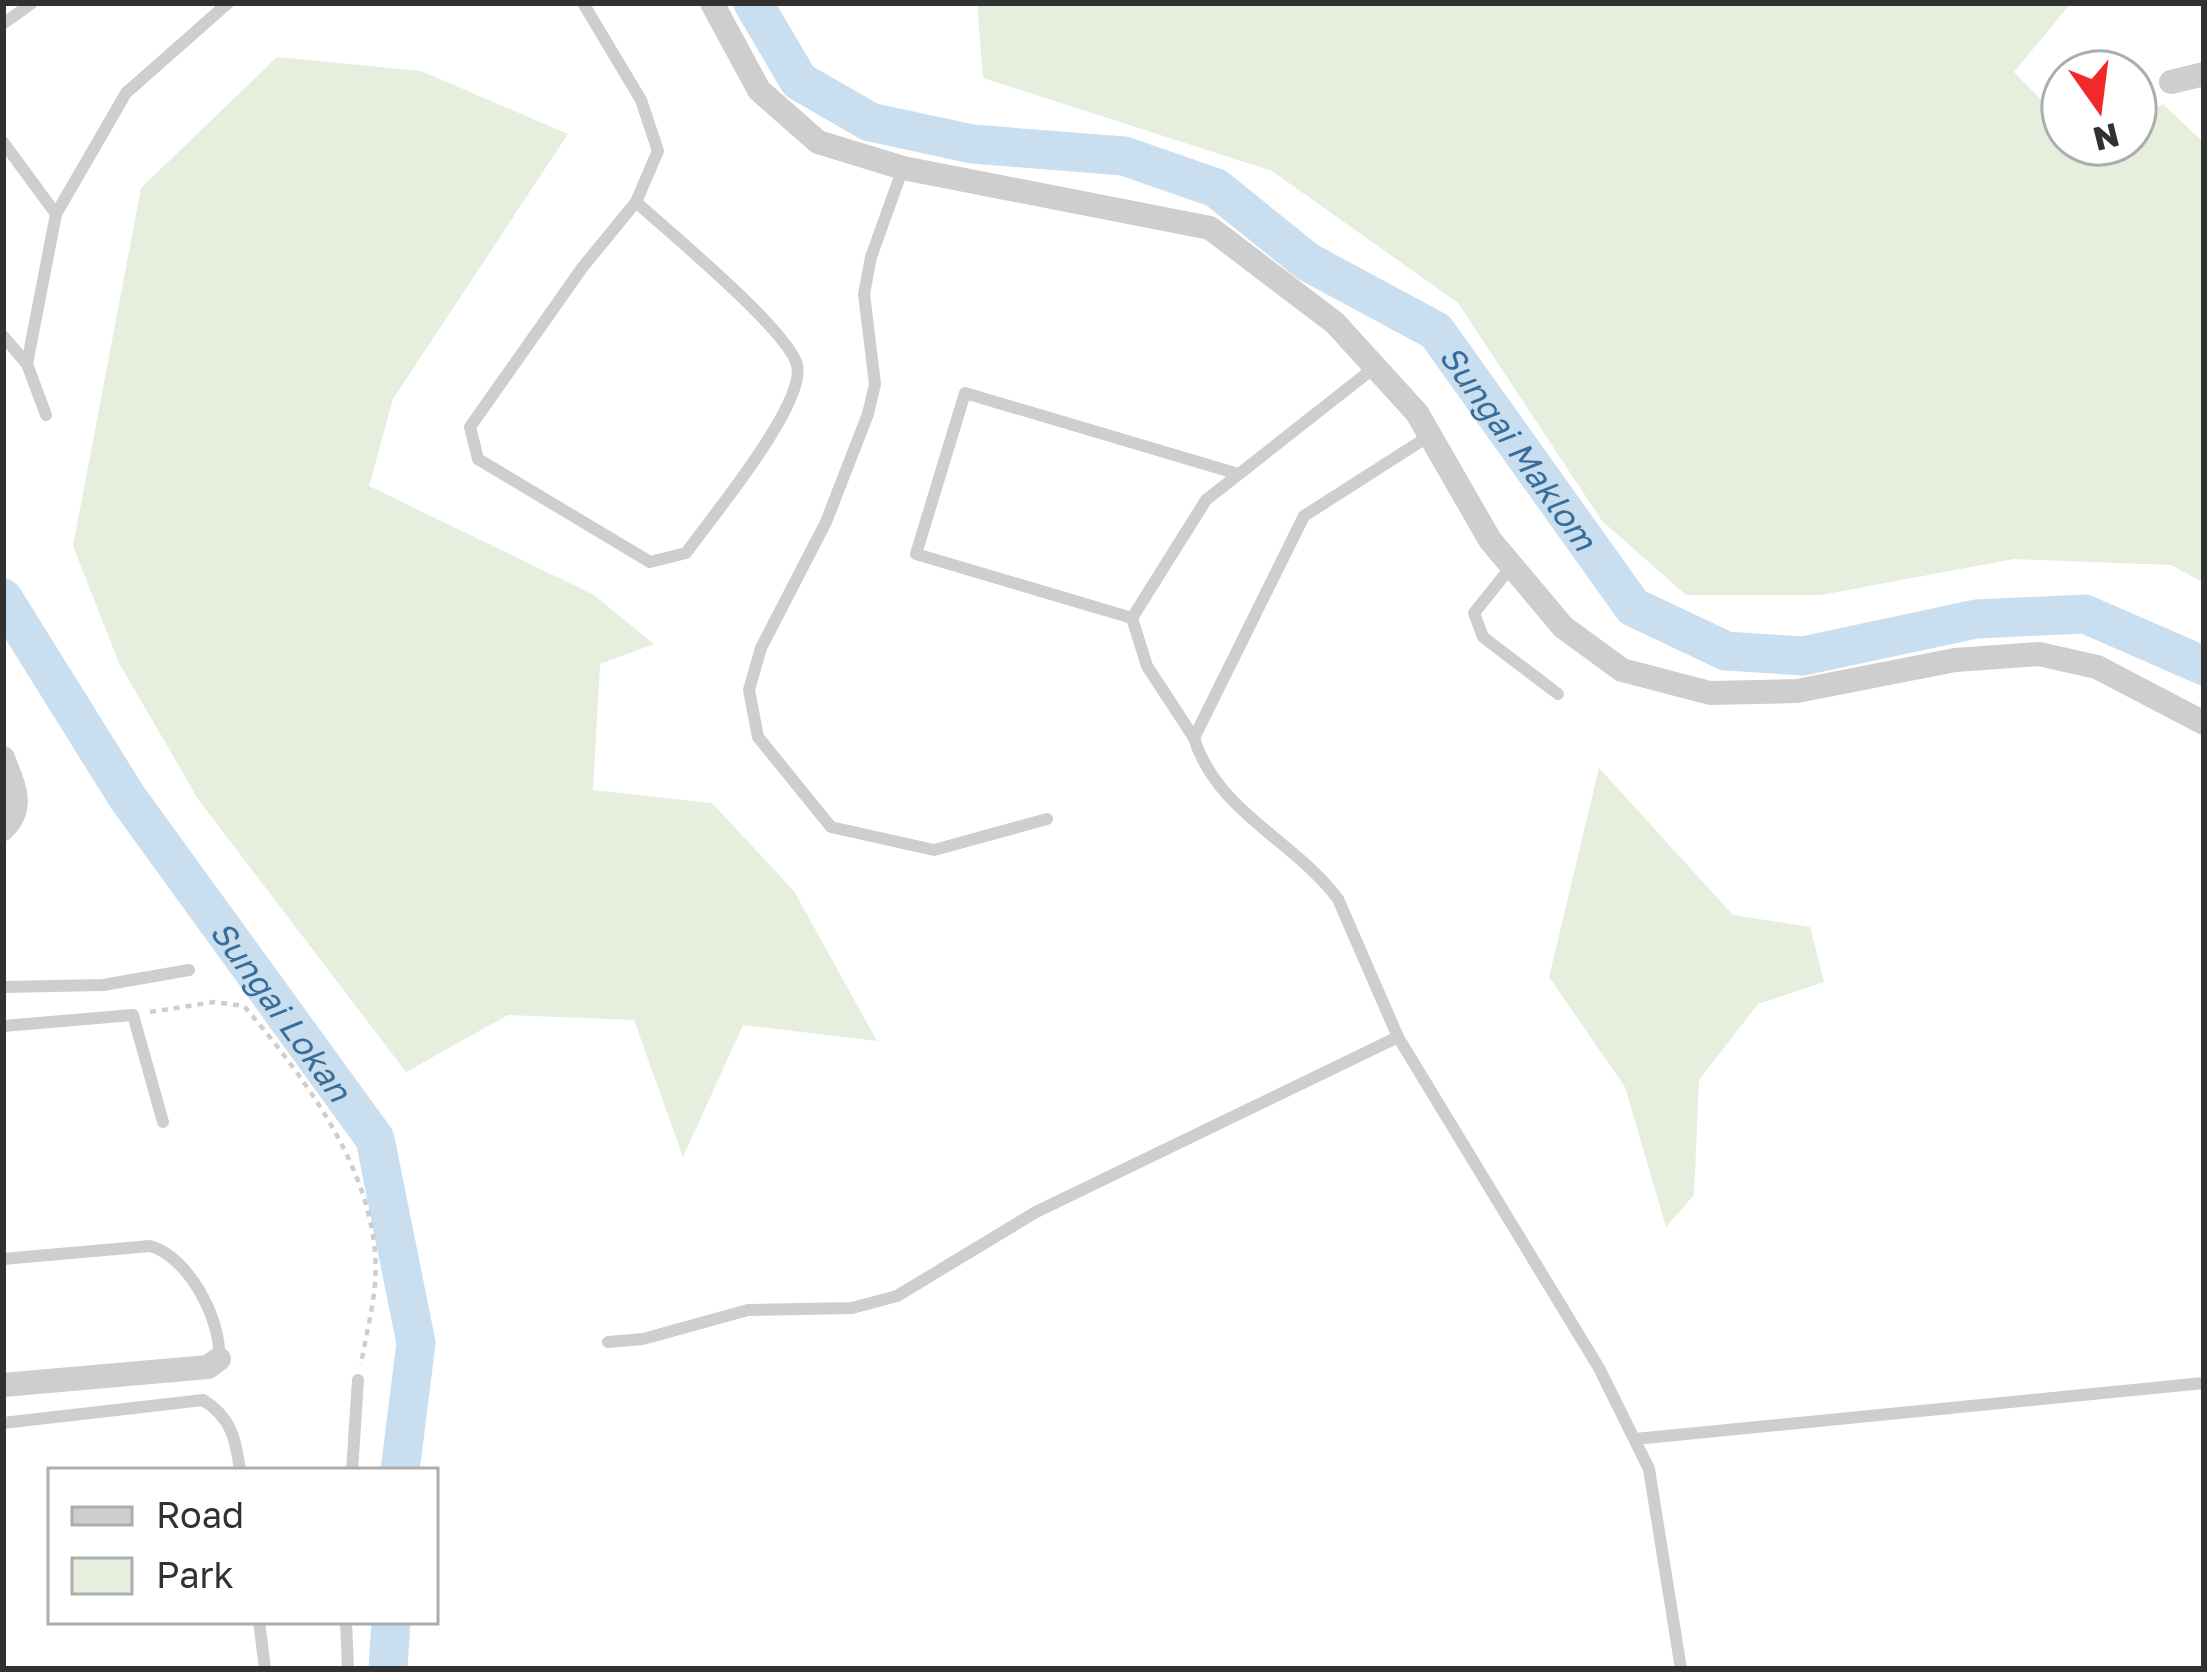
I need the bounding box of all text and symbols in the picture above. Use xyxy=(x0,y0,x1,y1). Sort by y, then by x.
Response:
north arrow xyxy=(2039,48,2159,168)
text: N xyxy=(2089,116,2123,160)
water label: Sungai Maklom xyxy=(1433,337,1606,559)
water label: Sungai Lokan xyxy=(203,913,361,1109)
legend xyxy=(48,1468,438,1624)
text: Road xyxy=(156,1493,244,1536)
text: Park xyxy=(156,1553,234,1596)

